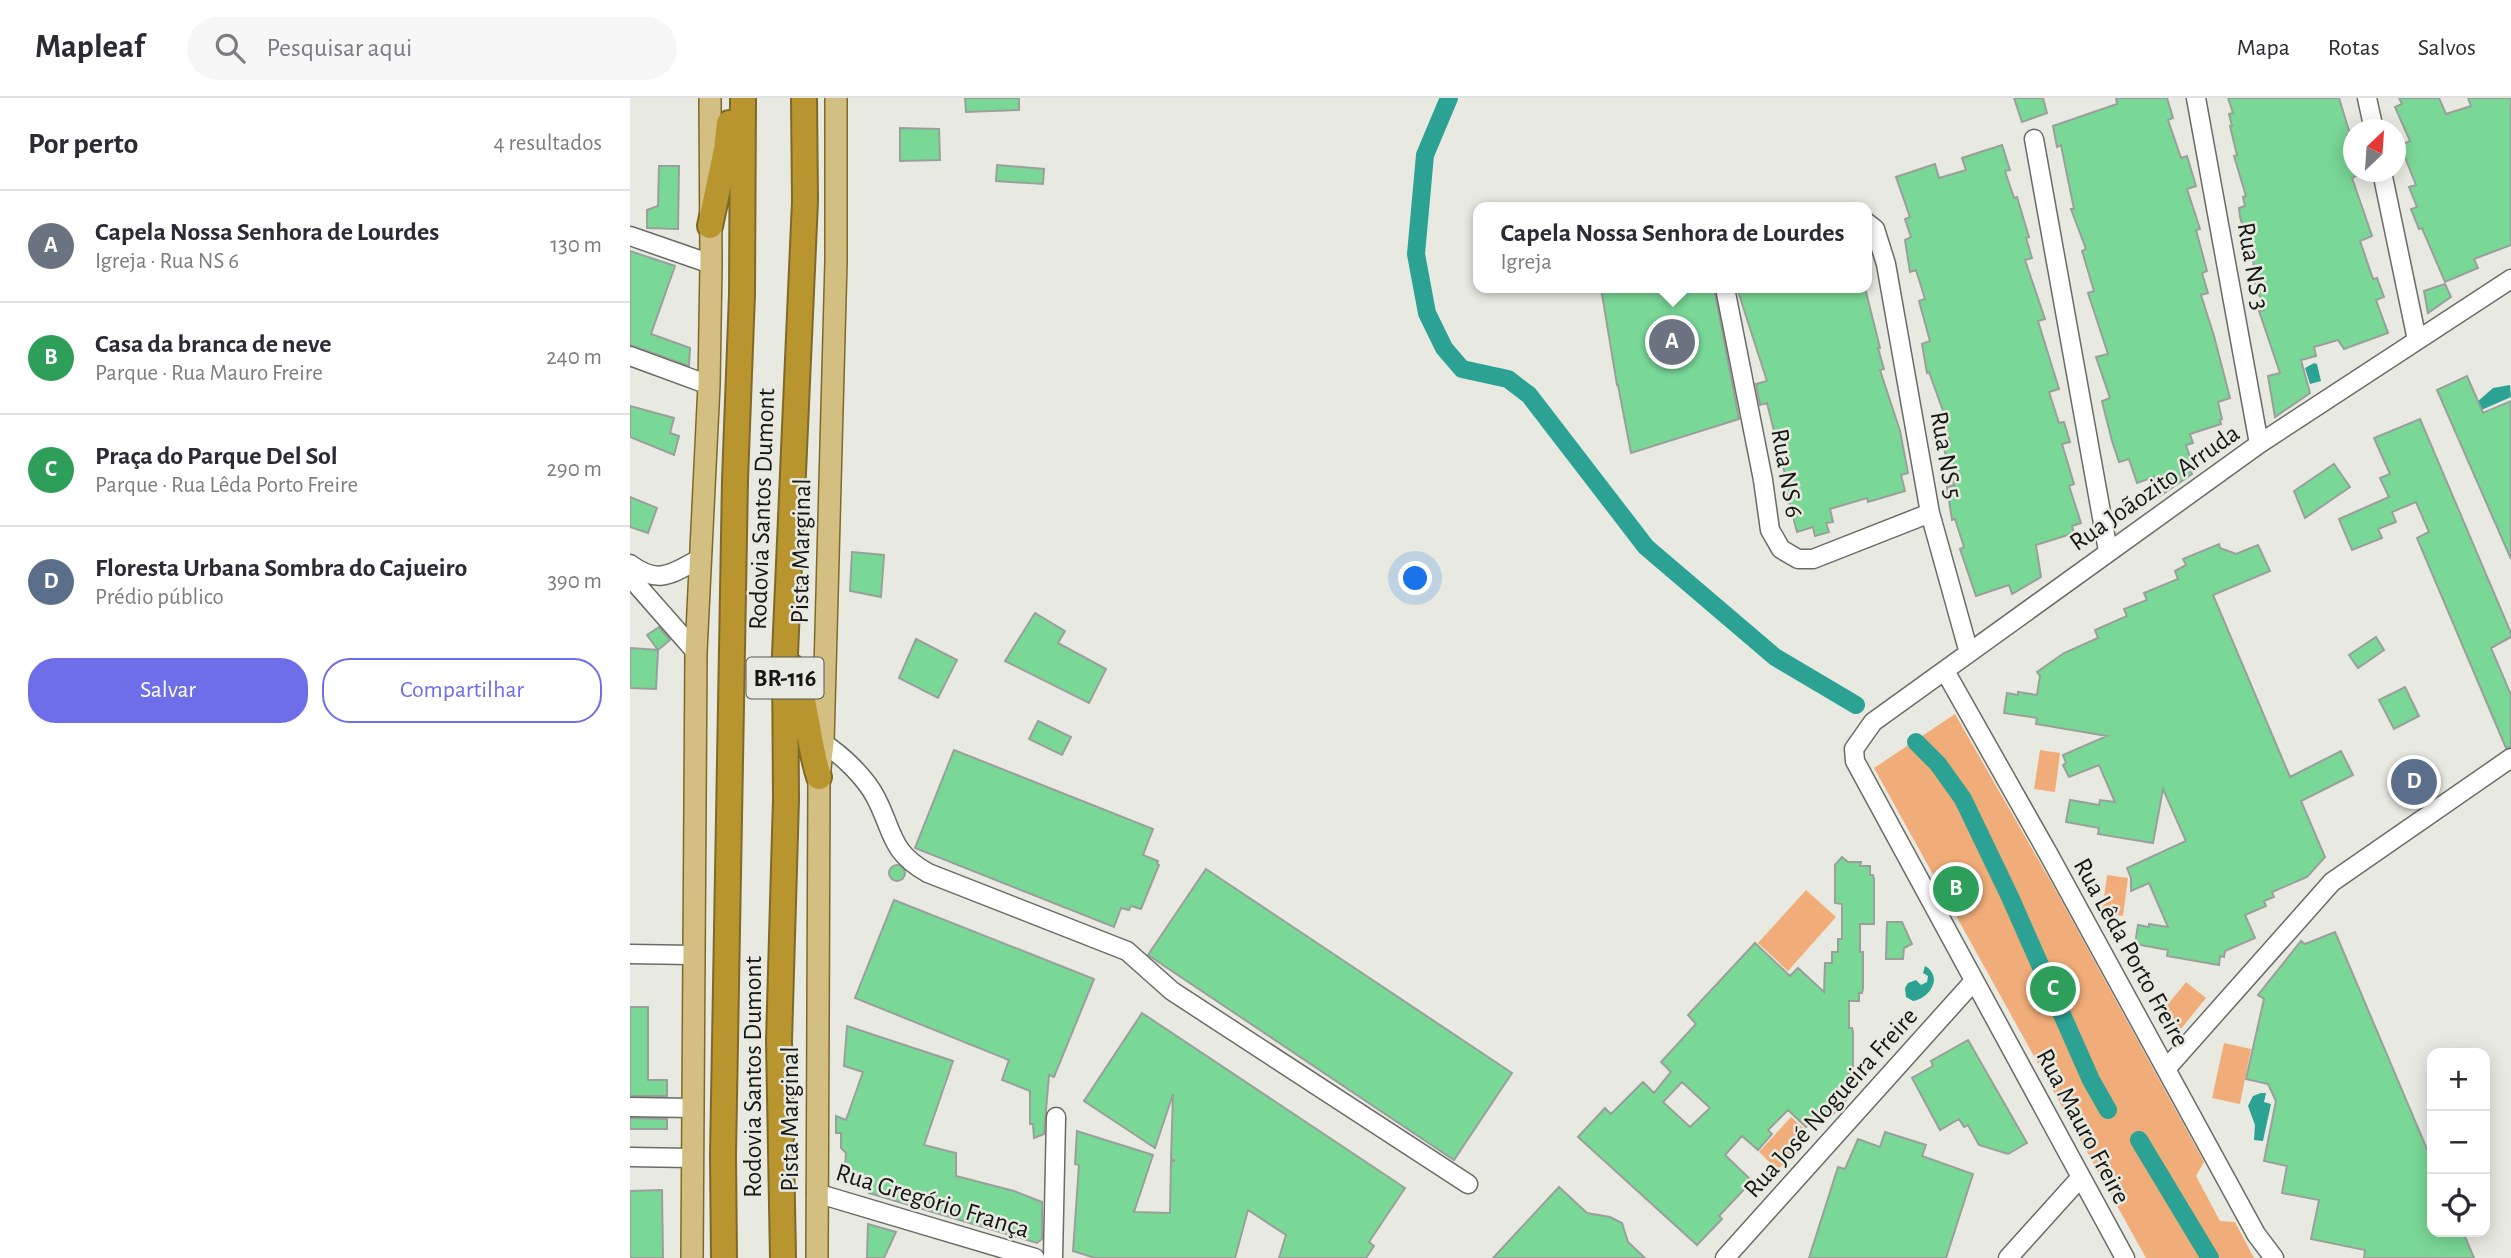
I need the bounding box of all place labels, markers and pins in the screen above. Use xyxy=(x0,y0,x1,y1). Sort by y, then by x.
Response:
pin: A xyxy=(1649,316,1695,368)
pin: D xyxy=(2391,756,2437,808)
pin: B xyxy=(1933,863,1979,915)
pin: C xyxy=(2030,963,2076,1015)

